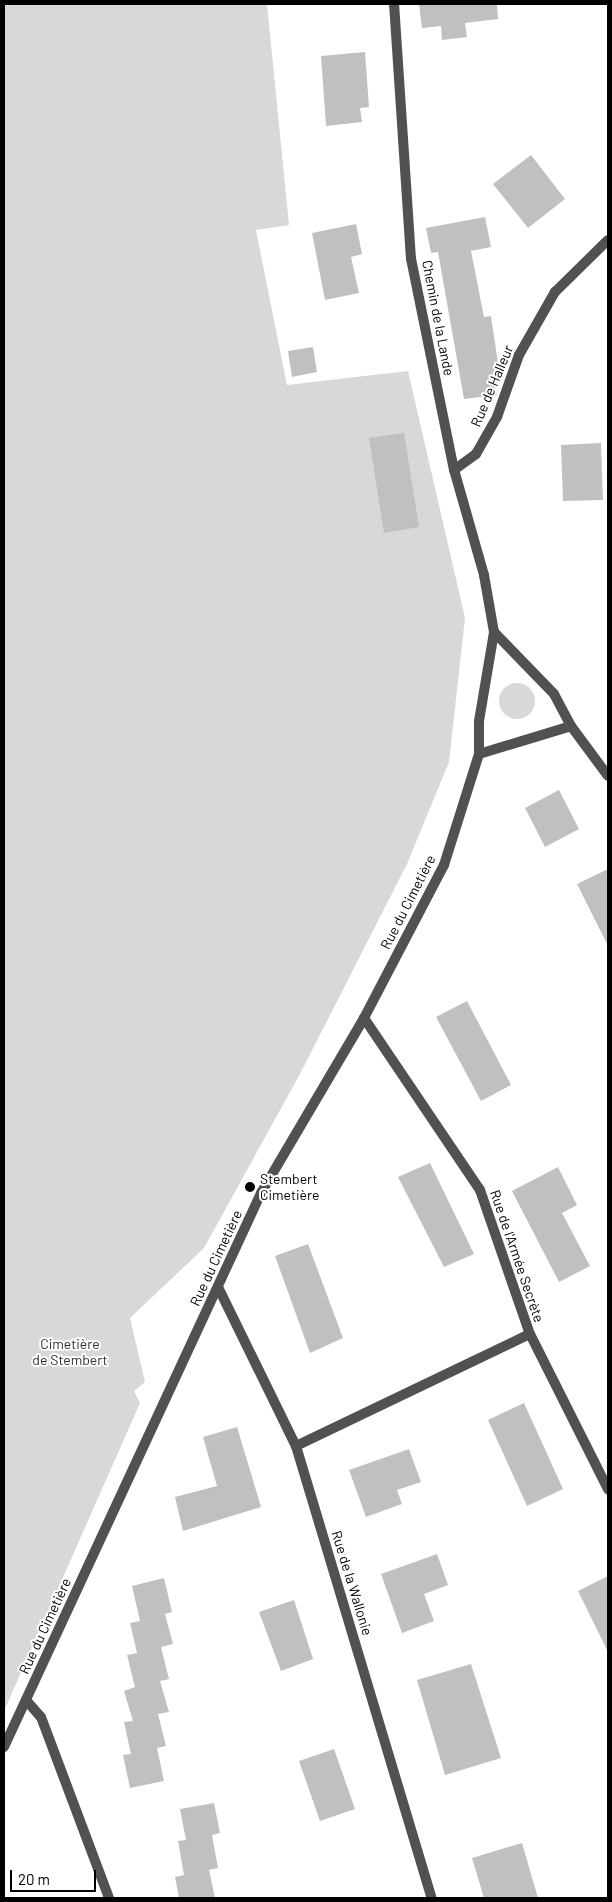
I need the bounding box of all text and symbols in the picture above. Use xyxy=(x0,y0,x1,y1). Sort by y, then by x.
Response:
street label: Chemin de la Lande xyxy=(419,259,457,377)
street label: Rue de Halleur xyxy=(467,343,517,429)
street label: Rue du Cimetière xyxy=(377,852,439,952)
place label: Stembert Cimetière xyxy=(260,1171,320,1204)
marker: Stembert Cimetière xyxy=(244,1181,256,1193)
street label: Rue de l'Armée Secrète xyxy=(486,1188,548,1324)
street label: Rue du Cimetière xyxy=(186,1207,246,1309)
park label: Cimetière de Stembert xyxy=(32,1336,108,1368)
street label: Rue de la Wallonie xyxy=(328,1529,376,1637)
street label: Rue du Cimetière xyxy=(15,1575,75,1677)
scale bar xyxy=(12,1860,99,1892)
text: 20 m xyxy=(18,1870,50,1888)

